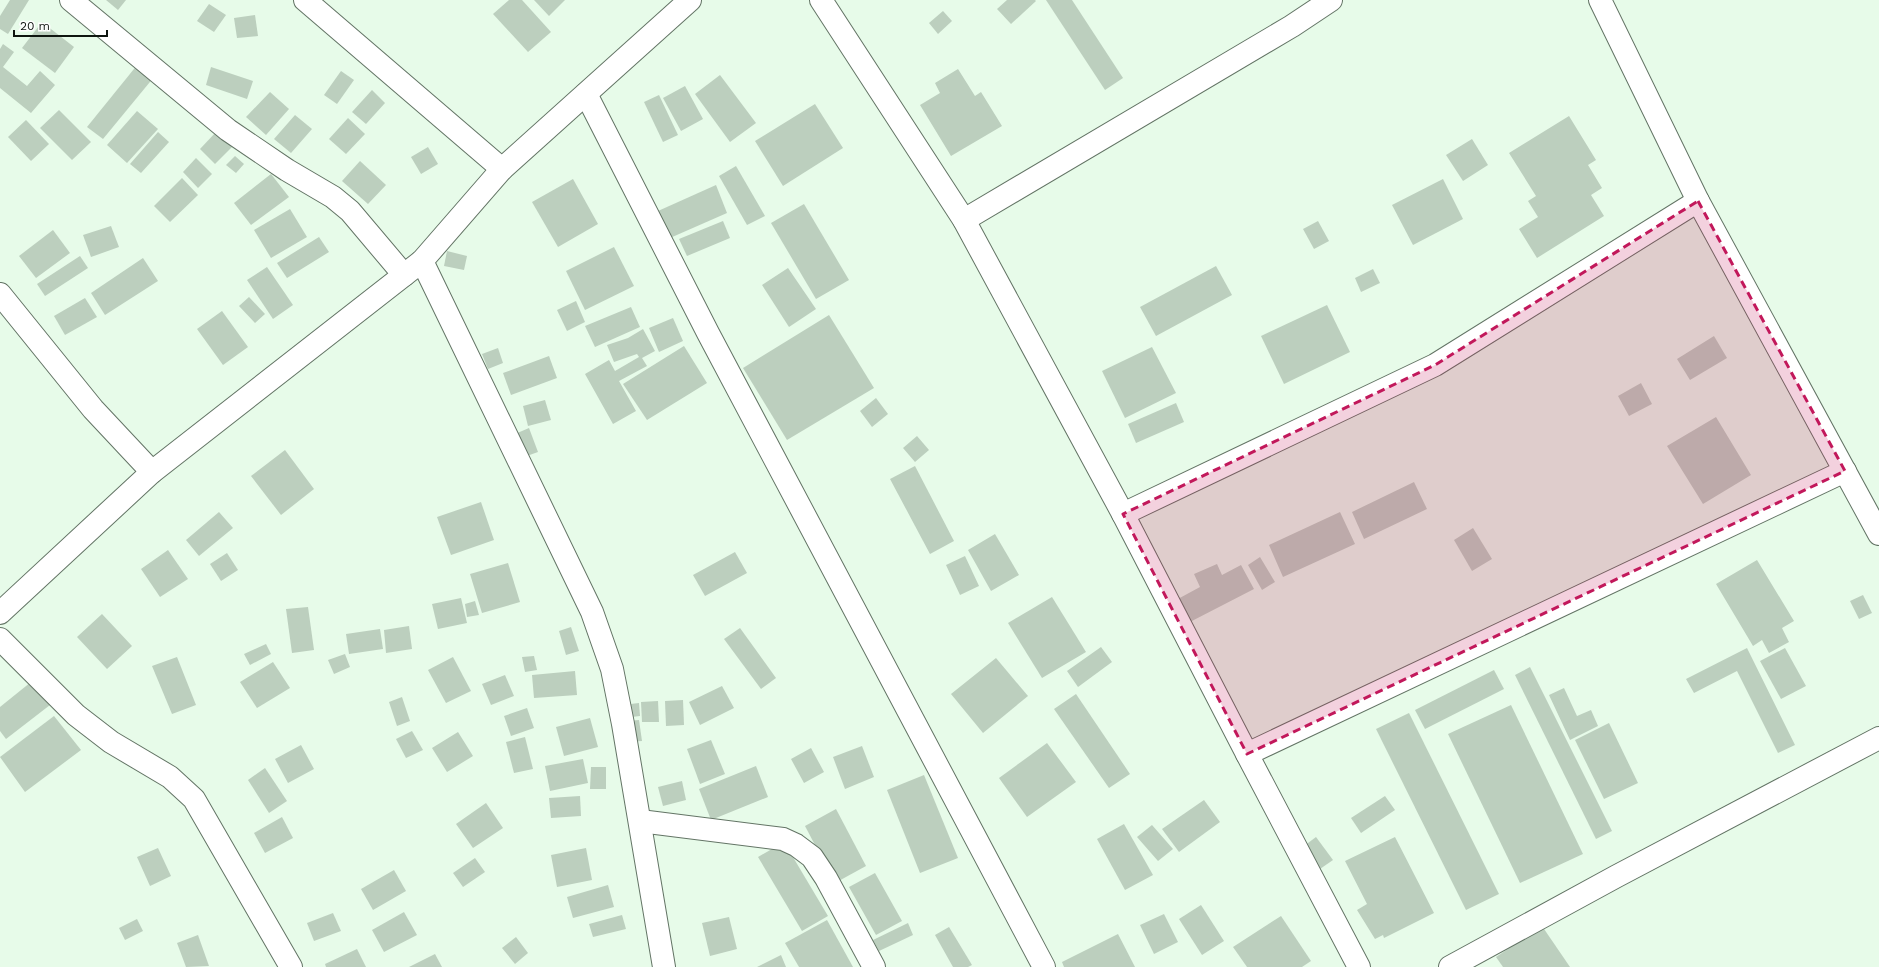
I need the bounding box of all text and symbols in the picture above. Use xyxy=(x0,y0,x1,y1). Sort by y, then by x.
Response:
scale bar xyxy=(14,12,107,38)
text: 20 m xyxy=(20,19,50,33)

